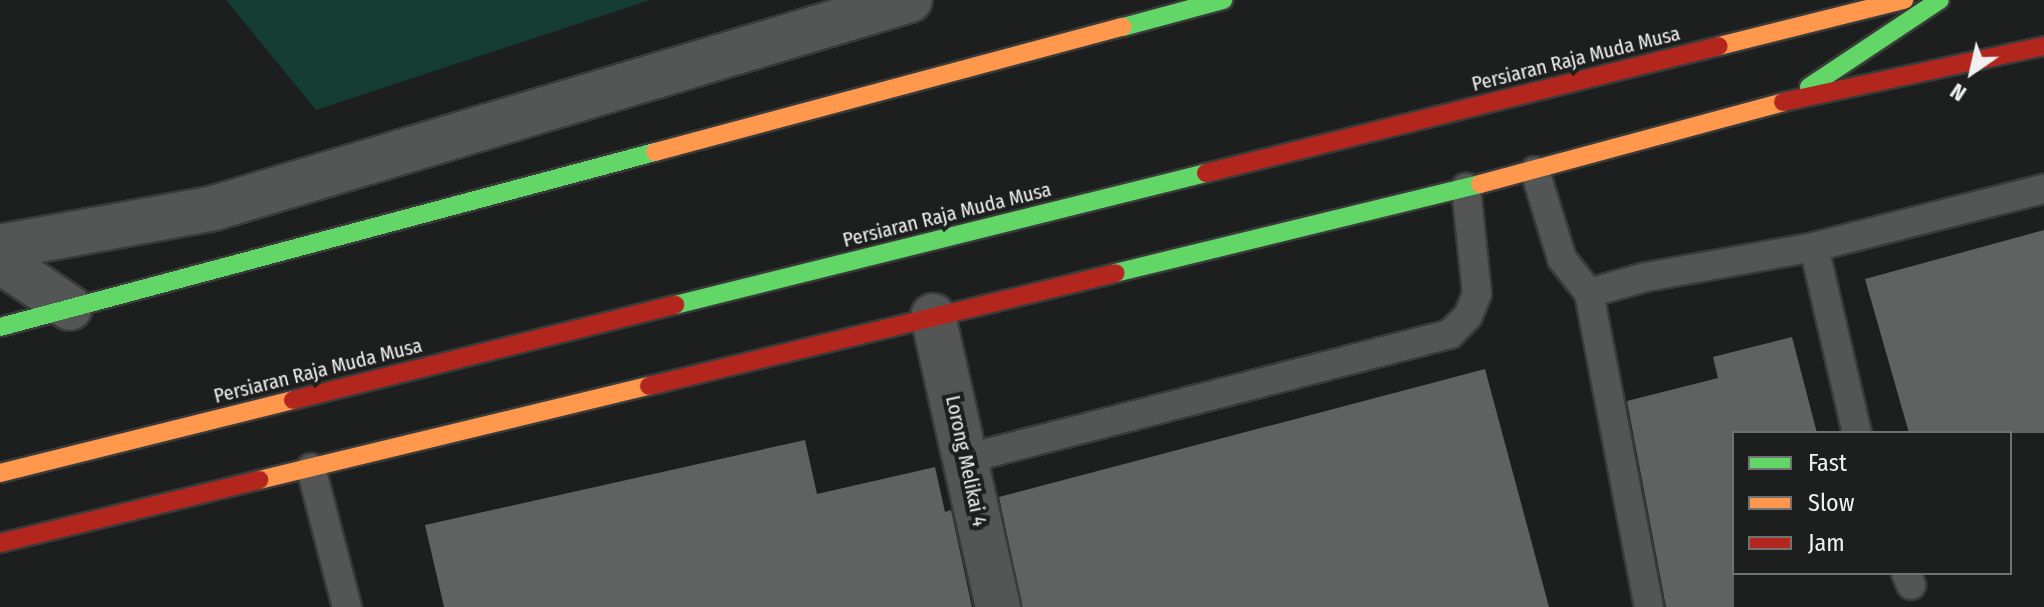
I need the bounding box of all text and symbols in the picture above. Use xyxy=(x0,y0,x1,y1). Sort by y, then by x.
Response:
street label: Persiaran Raja Muda Musa xyxy=(1469,21,1683,97)
north arrow xyxy=(1932,32,2012,112)
text: N xyxy=(1945,77,1971,107)
street label: Persiaran Raja Muda Musa xyxy=(840,177,1054,253)
street label: Persiaran Raja Muda Musa xyxy=(211,333,425,409)
street label: Lorong Melikai 4 xyxy=(940,393,992,529)
legend xyxy=(1732,431,2012,575)
text: Fast xyxy=(1808,449,1847,477)
text: Slow xyxy=(1808,489,1854,517)
text: Jam xyxy=(1808,529,1845,557)

